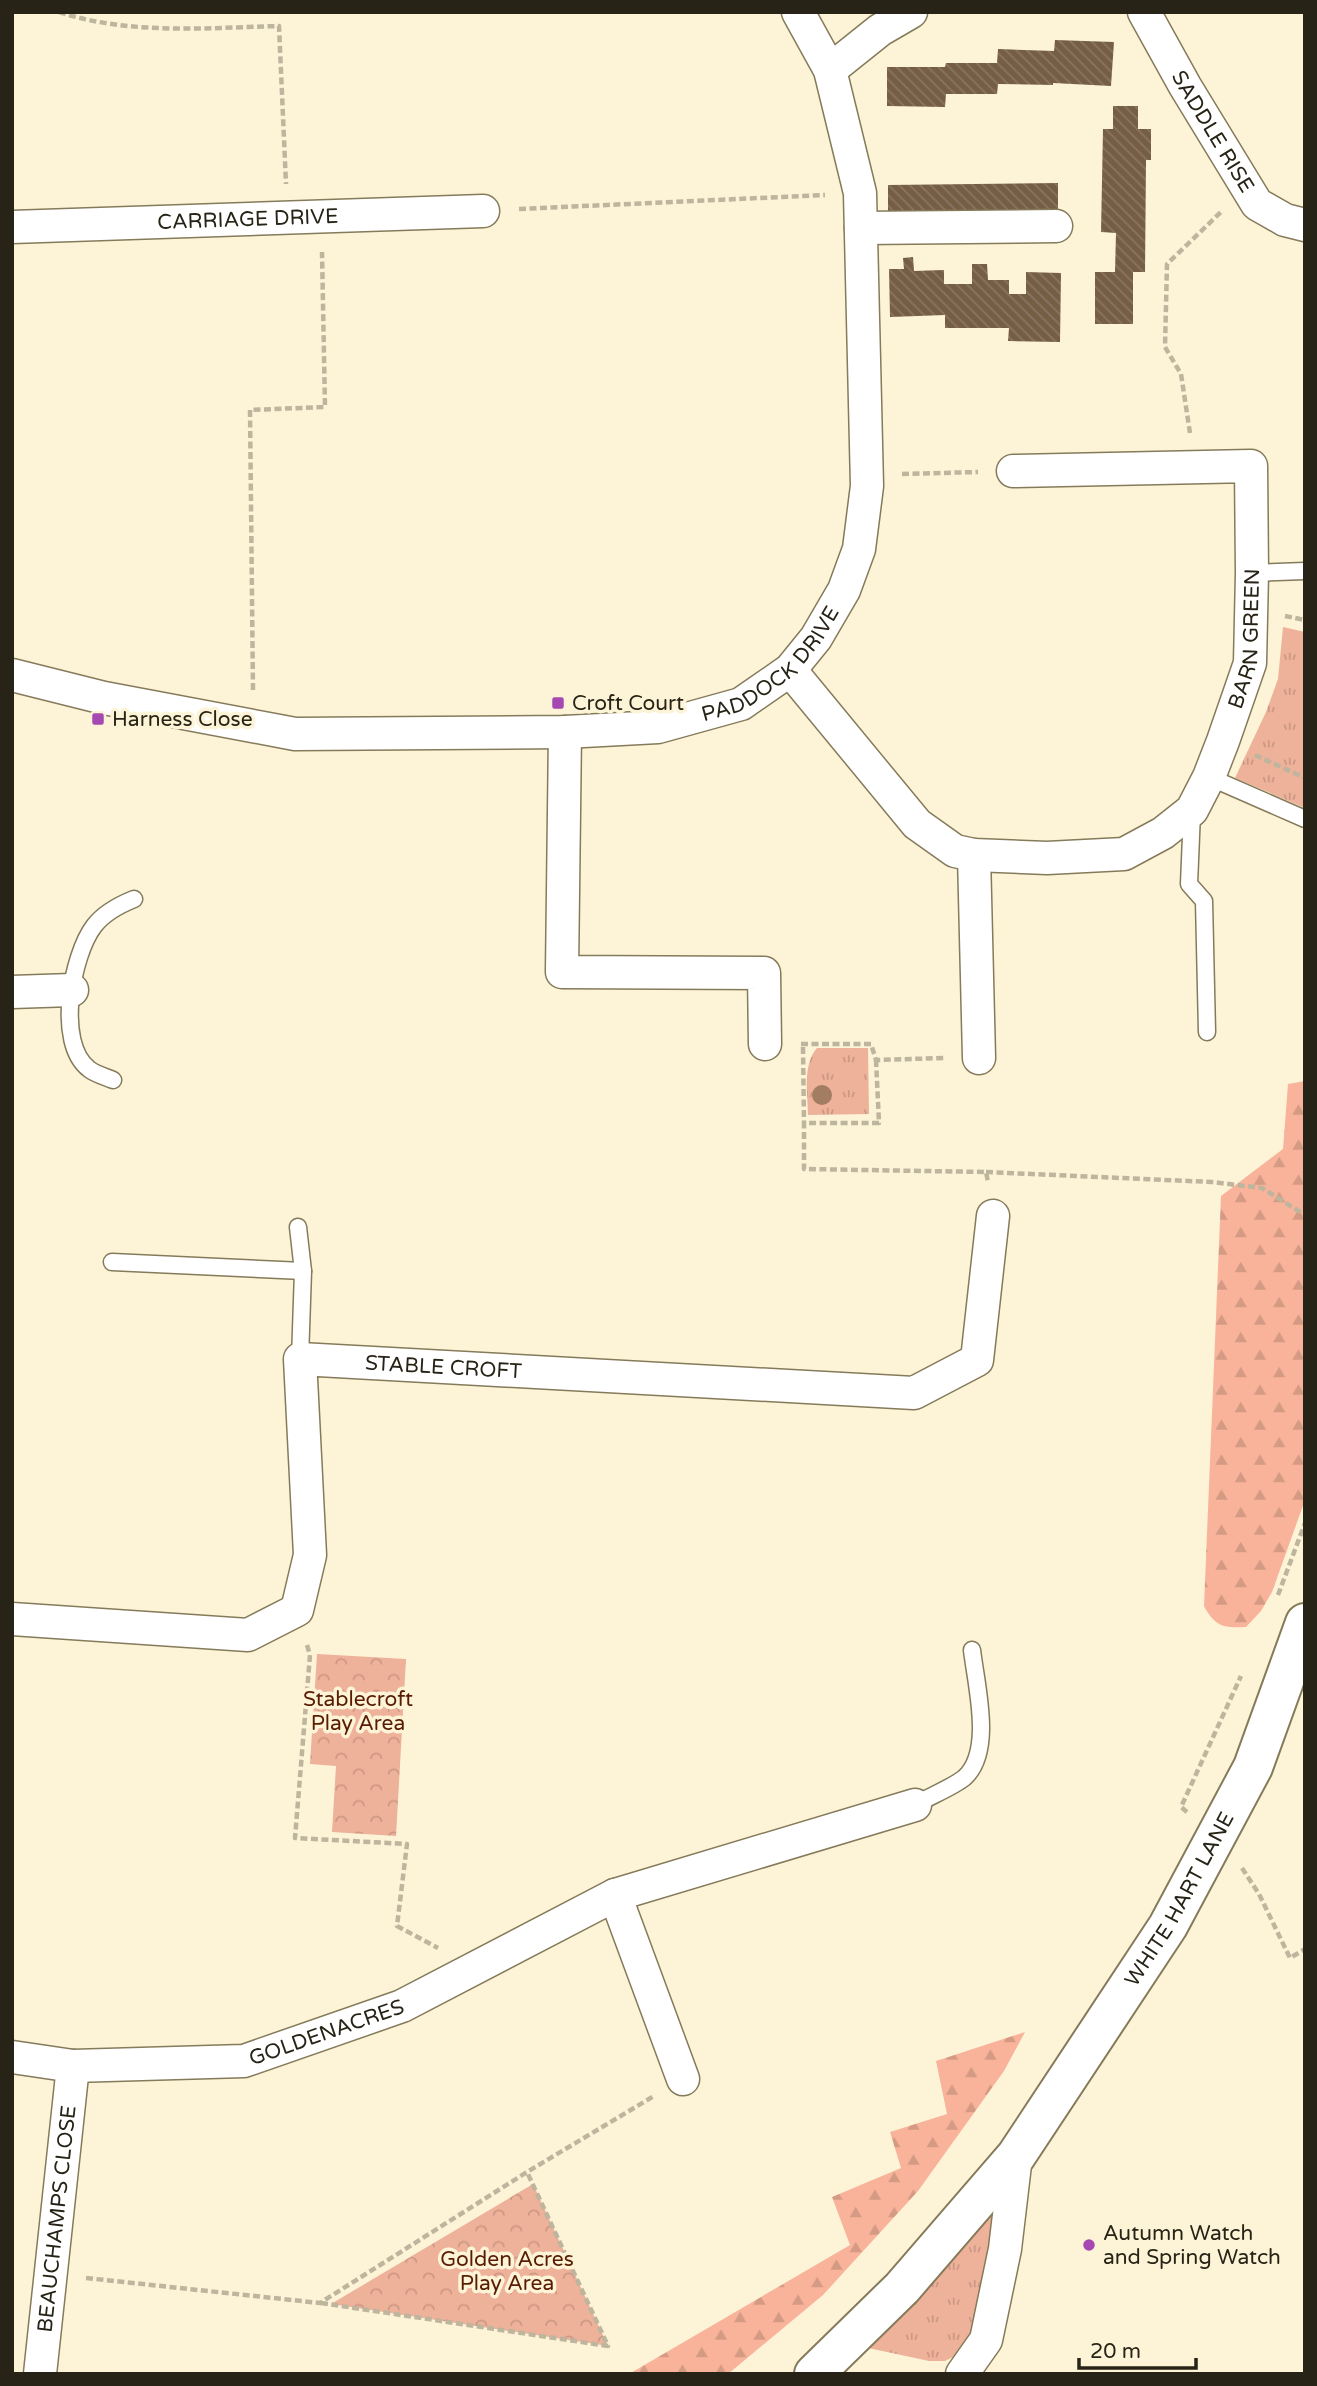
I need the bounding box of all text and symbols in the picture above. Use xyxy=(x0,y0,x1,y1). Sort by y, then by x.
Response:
street label: SADDLE RISE xyxy=(1166,66,1260,197)
street label: CARRIAGE DRIVE xyxy=(157,203,339,235)
street label: BARN GREEN xyxy=(1223,568,1265,712)
street label: PADDOCK DRIVE xyxy=(698,602,844,727)
place label: Croft Court xyxy=(572,691,684,716)
marker: Croft Court xyxy=(550,695,566,711)
place label: Harness Close xyxy=(112,707,253,732)
marker: Harness Close xyxy=(90,711,106,727)
street label: STABLE CROFT xyxy=(364,1350,523,1384)
park label: Stablecroft Play Area xyxy=(303,1687,413,1736)
street label: WHITE HART LANE xyxy=(1119,1808,1239,1991)
street label: GOLDENACRES xyxy=(246,1994,407,2071)
street label: BEAUCHAMPS CLOSE xyxy=(32,2104,81,2334)
place label: Autumn Watch and Spring Watch xyxy=(1103,2221,1281,2270)
marker: Autumn Watch and Spring Watch xyxy=(1081,2237,1097,2253)
park label: Golden Acres Play Area xyxy=(440,2247,574,2296)
scale bar xyxy=(1079,2326,1196,2370)
text: 20 m xyxy=(1090,2339,1141,2364)

